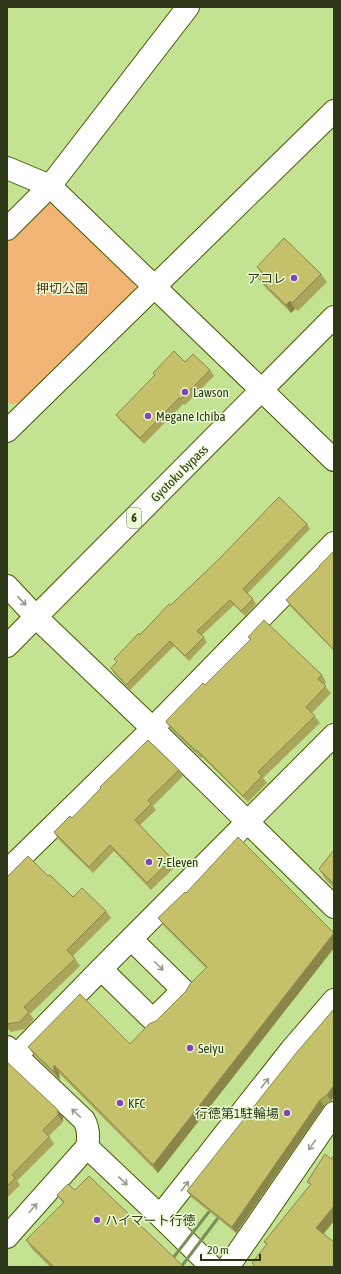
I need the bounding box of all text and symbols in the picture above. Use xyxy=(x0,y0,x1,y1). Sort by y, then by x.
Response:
place label: アコレ xyxy=(247,271,286,286)
marker: アコレ xyxy=(289,273,299,283)
park label: 押切公園 xyxy=(36,281,88,296)
place label: Lawson xyxy=(193,385,229,400)
marker: Lawson xyxy=(180,387,190,397)
place label: Megane Ichiba xyxy=(156,409,226,424)
marker: Megane Ichiba xyxy=(143,411,153,421)
street label: Gyotoku bypass xyxy=(148,441,211,505)
road number: 6 xyxy=(127,508,141,528)
one-way arrow xyxy=(17,596,27,606)
place label: 7-Eleven xyxy=(157,855,198,870)
marker: 7-Eleven xyxy=(144,857,154,867)
one-way arrow xyxy=(154,961,164,971)
place label: Seiyu xyxy=(198,1041,224,1056)
marker: Seiyu xyxy=(185,1043,195,1053)
one-way arrow xyxy=(260,1078,269,1089)
place label: KFC xyxy=(128,1096,146,1111)
marker: KFC xyxy=(115,1098,125,1108)
place label: 行徳第1駐輪場 xyxy=(195,1106,279,1121)
one-way arrow xyxy=(71,1108,81,1118)
marker: 行徳第1駐輪場 xyxy=(282,1108,292,1118)
one-way arrow xyxy=(308,1139,316,1150)
one-way arrow xyxy=(117,1176,127,1185)
one-way arrow xyxy=(180,1180,189,1191)
one-way arrow xyxy=(28,1203,37,1213)
place label: ハイマート行徳 xyxy=(105,1213,196,1228)
marker: ハイマート行徳 xyxy=(92,1215,102,1225)
scale bar xyxy=(201,1236,260,1262)
text: 20 m xyxy=(207,1243,229,1257)

